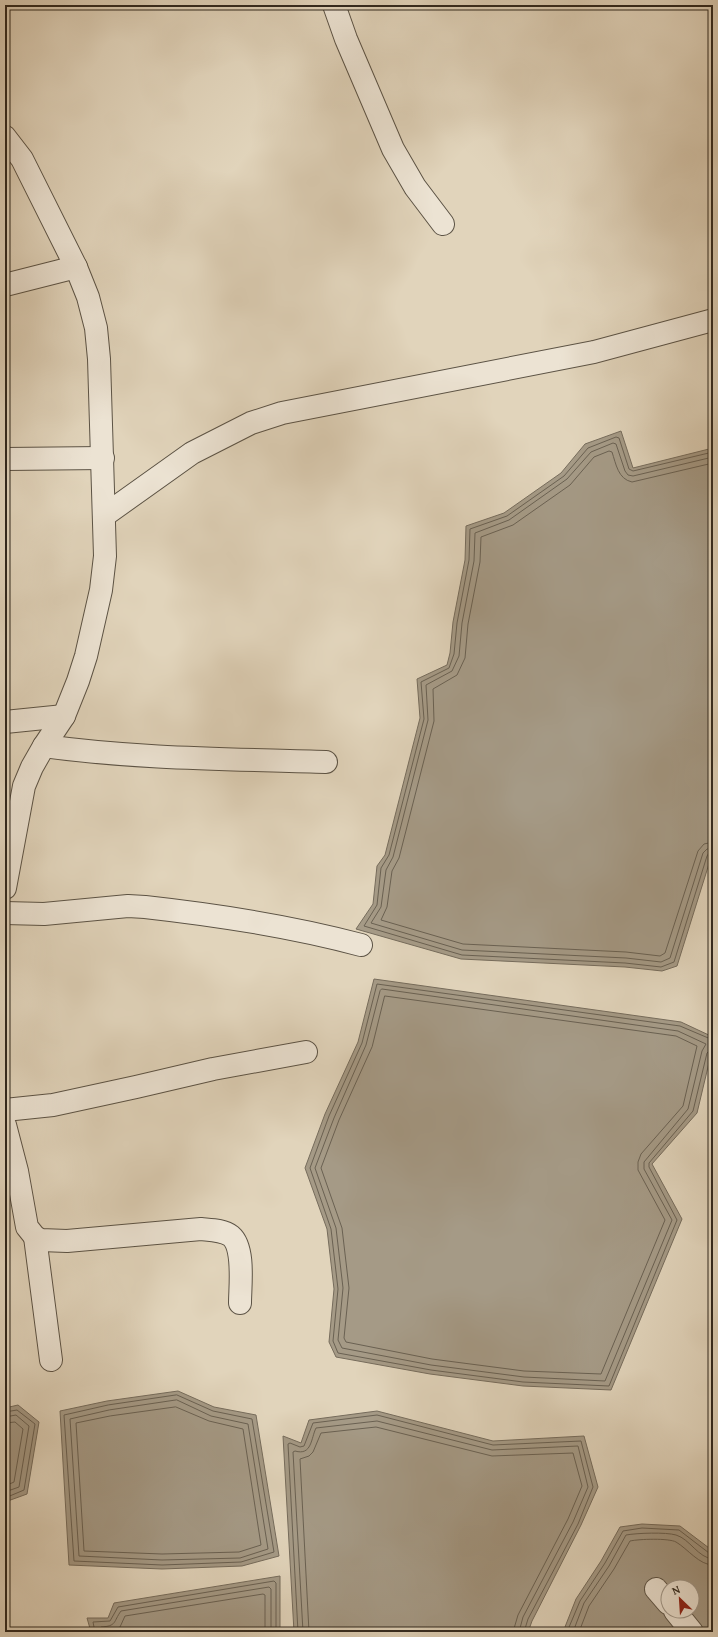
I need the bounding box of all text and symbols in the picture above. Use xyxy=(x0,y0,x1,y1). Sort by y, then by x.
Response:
north arrow xyxy=(660,1579,700,1619)
text: N xyxy=(669,1581,683,1599)

